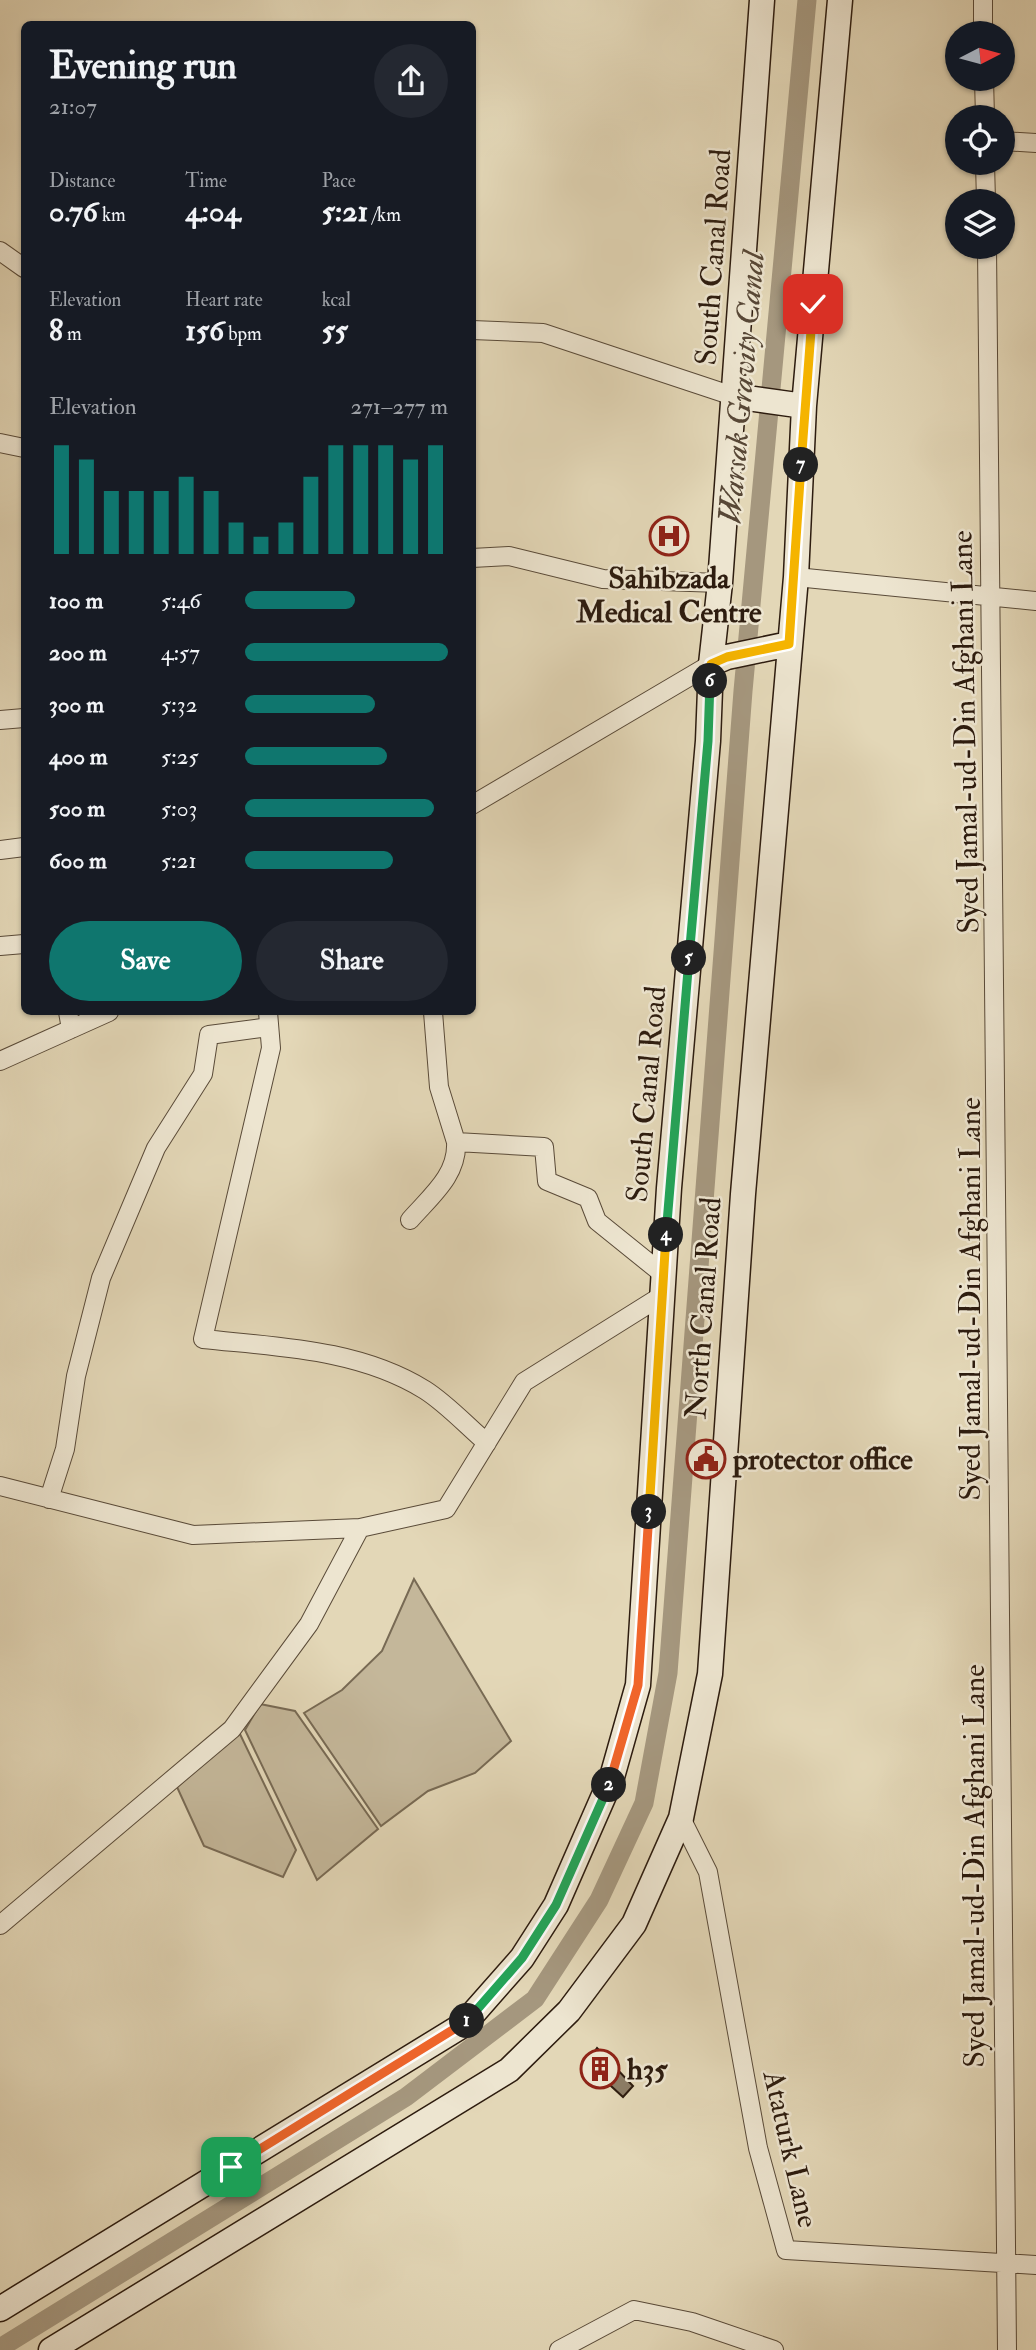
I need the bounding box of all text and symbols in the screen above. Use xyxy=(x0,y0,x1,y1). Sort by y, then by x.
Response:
north arrow xyxy=(945,21,1015,91)
map controls xyxy=(945,21,1015,259)
text: Evening run xyxy=(49,42,237,90)
button: share xyxy=(374,44,448,118)
text: 21:07 xyxy=(49,92,97,121)
button: locate xyxy=(945,105,1015,175)
street label: South Canal Road xyxy=(687,147,740,367)
text: Distance xyxy=(49,169,115,193)
text: Time xyxy=(185,169,227,193)
text: Pace xyxy=(322,169,356,193)
button: layers xyxy=(945,189,1015,259)
text: 0.76 xyxy=(49,193,98,230)
text: 4:04 xyxy=(185,193,240,230)
text: 5:21 xyxy=(322,193,368,230)
text: km xyxy=(98,203,126,227)
text: /km xyxy=(368,203,401,227)
water label: Warsak Gravity Canal xyxy=(710,247,774,526)
pin xyxy=(783,274,843,334)
icon: check xyxy=(794,285,832,323)
text: Elevation xyxy=(49,288,121,312)
text: Heart rate xyxy=(185,288,263,312)
text: kcal xyxy=(322,288,351,312)
text: 8 xyxy=(49,312,63,349)
text: 156 xyxy=(185,312,224,349)
text: 55 xyxy=(322,312,348,349)
text: m xyxy=(63,322,82,346)
text: bpm xyxy=(224,322,262,346)
text: Elevation xyxy=(49,392,137,421)
text: 271–277 m xyxy=(351,392,448,421)
pin: 7 xyxy=(784,448,818,482)
text: 7 xyxy=(796,452,805,476)
hospital icon: Sahibzada Medical Centre xyxy=(648,515,690,557)
street label: Syed Jamal-ud-Din Afghani Lane xyxy=(943,530,988,934)
place label: Sahibzada Medical Centre xyxy=(575,560,762,631)
text: 100 m xyxy=(49,586,103,615)
text: 5:46 xyxy=(161,586,201,615)
text: 200 m xyxy=(49,638,107,667)
text: 4:57 xyxy=(161,638,200,667)
pin: 6 xyxy=(692,664,728,698)
text: 6 xyxy=(705,668,714,692)
text: 300 m xyxy=(49,690,104,719)
text: 5:32 xyxy=(161,690,197,719)
text: 400 m xyxy=(49,742,108,771)
text: 5:25 xyxy=(161,742,199,771)
text: 500 m xyxy=(49,794,105,823)
text: 5:03 xyxy=(161,794,197,823)
text: 600 m xyxy=(49,846,107,875)
text: 5:21 xyxy=(161,846,197,875)
button: Save xyxy=(49,921,242,1001)
button: Share xyxy=(256,921,448,1001)
pin: 5 xyxy=(672,940,706,976)
text: 5 xyxy=(684,945,693,969)
street label: South Canal Road xyxy=(619,984,674,1204)
street label: Syed Jamal-ud-Din Afghani Lane xyxy=(952,1097,989,1501)
street label: North Canal Road xyxy=(677,1196,730,1420)
pin: 4 xyxy=(648,1218,684,1252)
text: 4 xyxy=(660,1222,671,1246)
public building icon: protector office xyxy=(685,1438,727,1480)
place label: protector office xyxy=(732,1441,913,1478)
pin: 3 xyxy=(632,1494,666,1530)
text: 3 xyxy=(645,1499,652,1523)
street label: Syed Jamal-ud-Din Afghani Lane xyxy=(956,1664,993,2068)
pin: 2 xyxy=(592,1768,626,1802)
text: 2 xyxy=(604,1772,613,1796)
pin: 1 xyxy=(449,2004,484,2038)
text: 1 xyxy=(463,2008,470,2032)
building icon: h35 xyxy=(579,2048,621,2090)
place label: h35 xyxy=(627,2051,668,2088)
street label: Ataturk Lane xyxy=(754,2066,827,2231)
pin xyxy=(201,2137,261,2197)
icon: arrive xyxy=(212,2148,250,2186)

